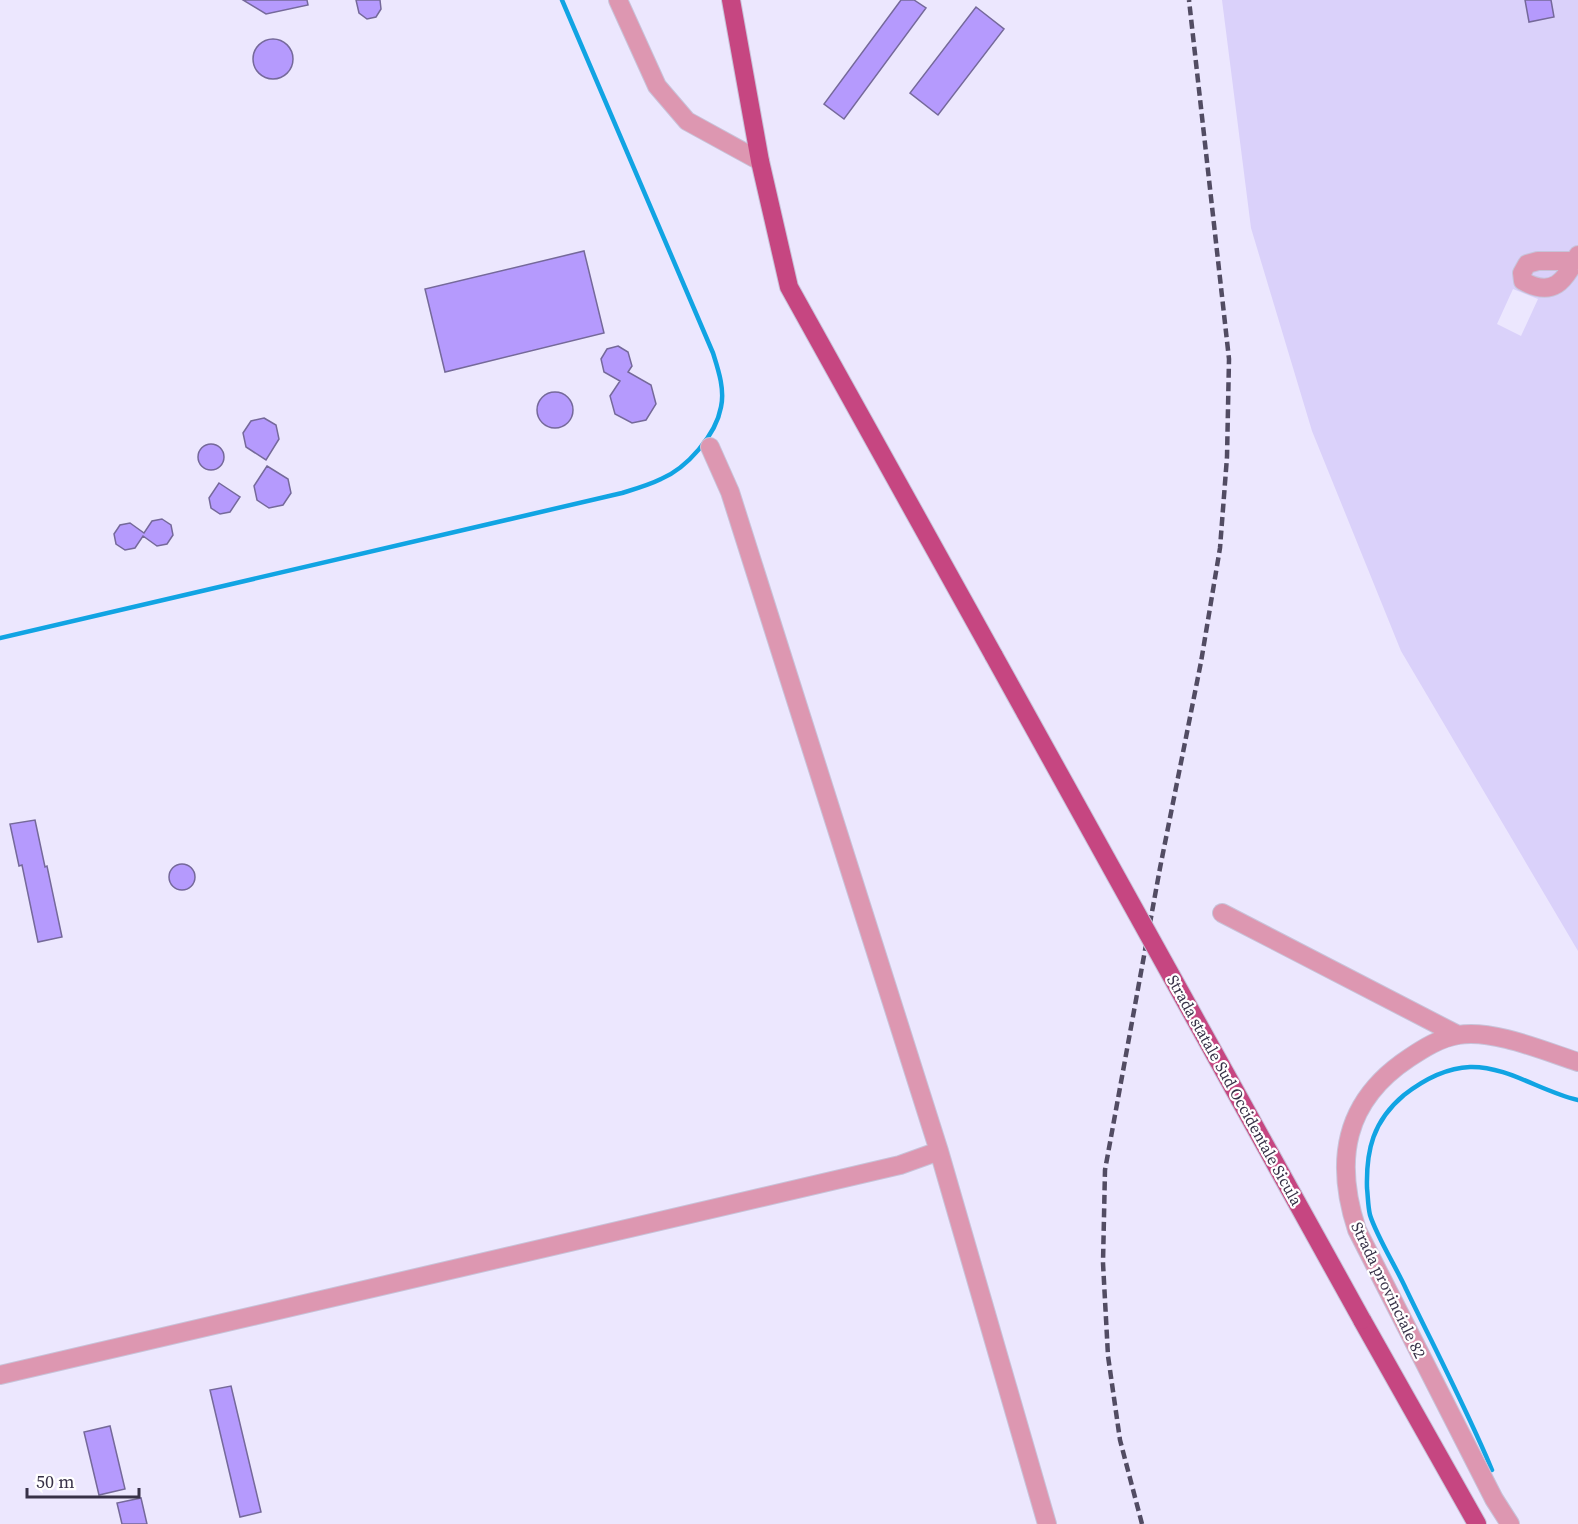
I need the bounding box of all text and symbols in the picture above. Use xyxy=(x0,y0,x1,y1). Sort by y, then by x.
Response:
street label: Strada statale Sud Occidentale Sicula xyxy=(1162,971,1308,1210)
street label: Strada provinciale 82 xyxy=(1346,1218,1432,1362)
scale bar xyxy=(27,1461,140,1499)
text: 50 m xyxy=(36,1469,74,1494)

